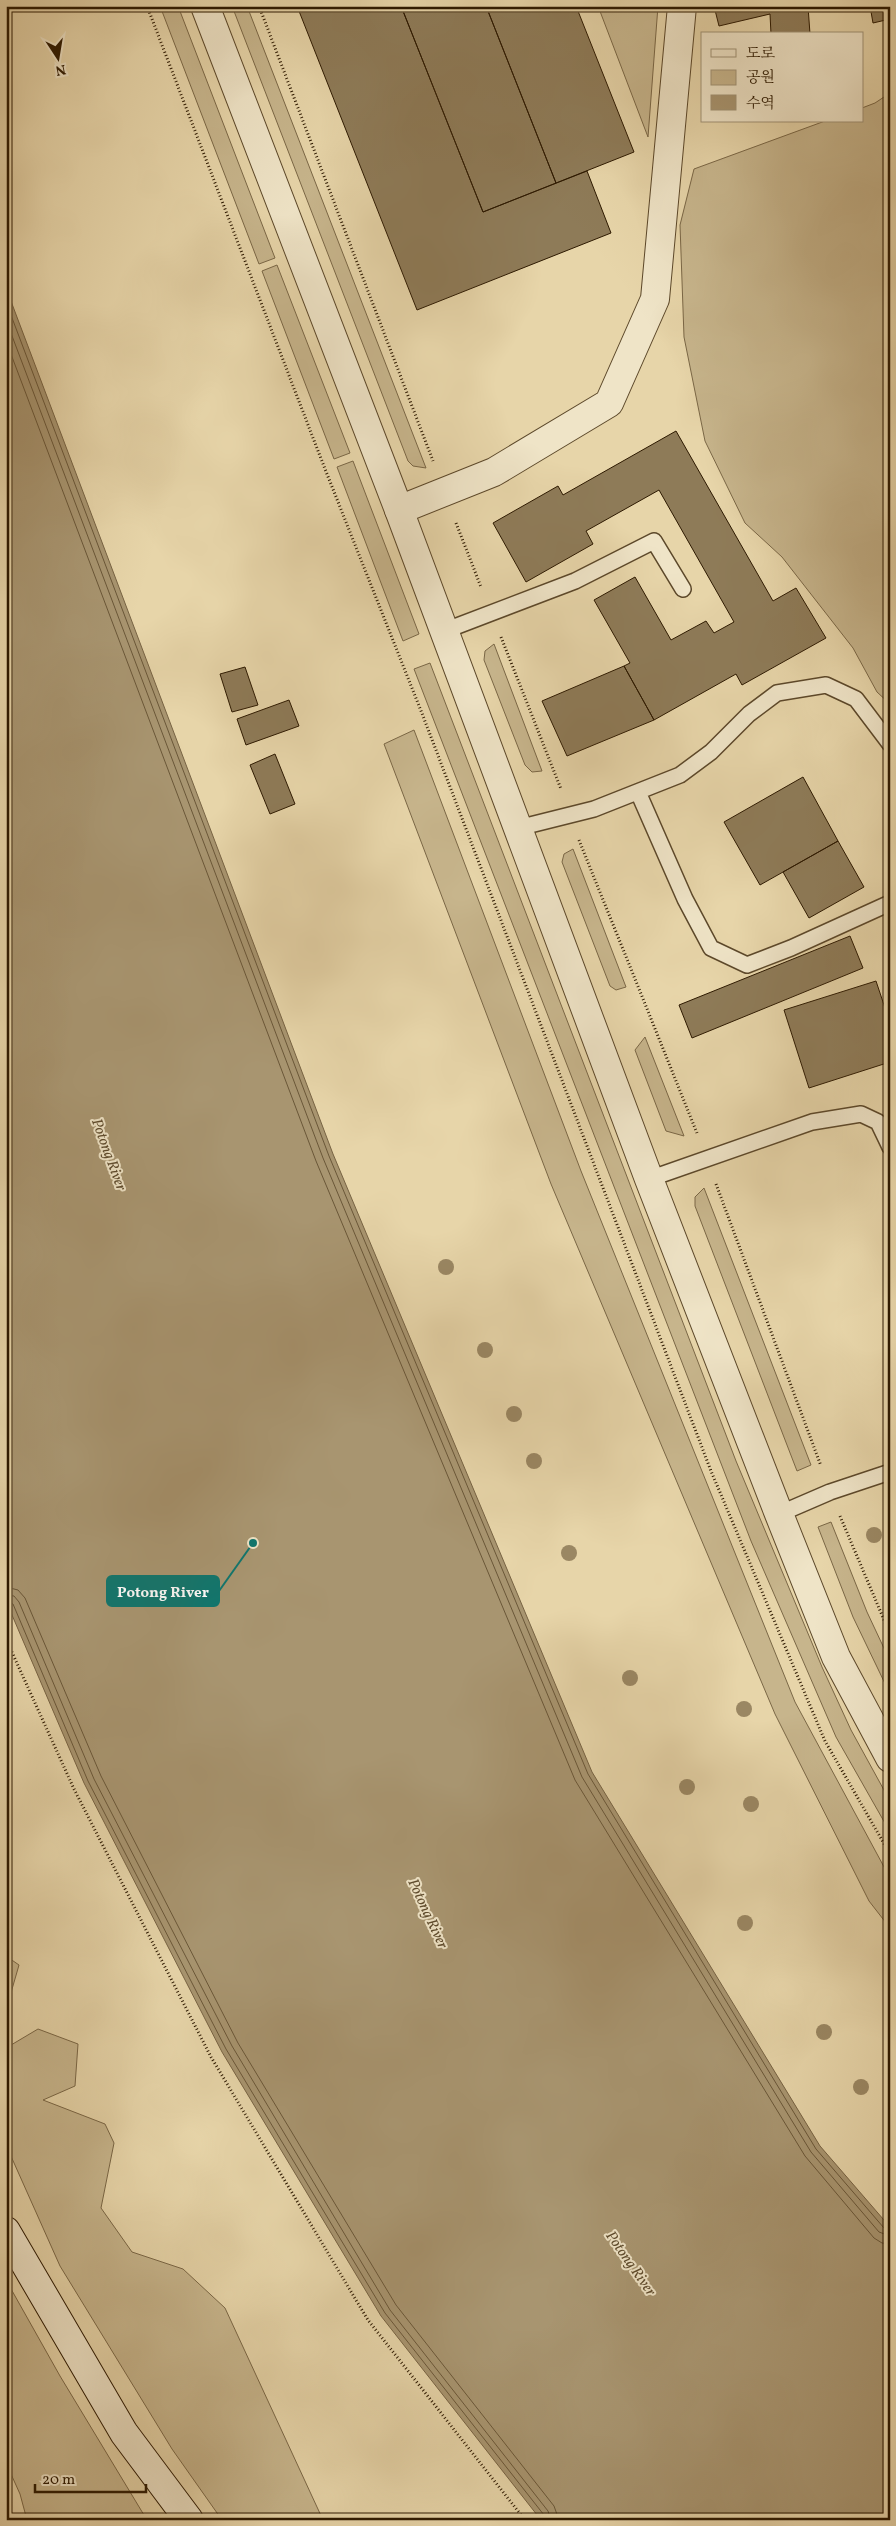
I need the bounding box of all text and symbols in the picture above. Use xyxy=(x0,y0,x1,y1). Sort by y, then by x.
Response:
north arrow xyxy=(32,32,82,82)
legend xyxy=(701,32,864,122)
text: 도로 xyxy=(746,44,775,65)
text: N xyxy=(53,59,67,80)
text: 공원 xyxy=(746,68,775,89)
text: 수역 xyxy=(746,94,775,115)
water label: Potong River xyxy=(85,1116,131,1194)
callout: Potong River xyxy=(107,1576,219,1606)
text: Potong River xyxy=(117,1583,209,1604)
water label: Potong River xyxy=(402,1875,453,1953)
water label: Potong River xyxy=(600,2227,660,2301)
scale bar xyxy=(35,2461,146,2493)
text: 20 m xyxy=(42,2470,75,2491)

